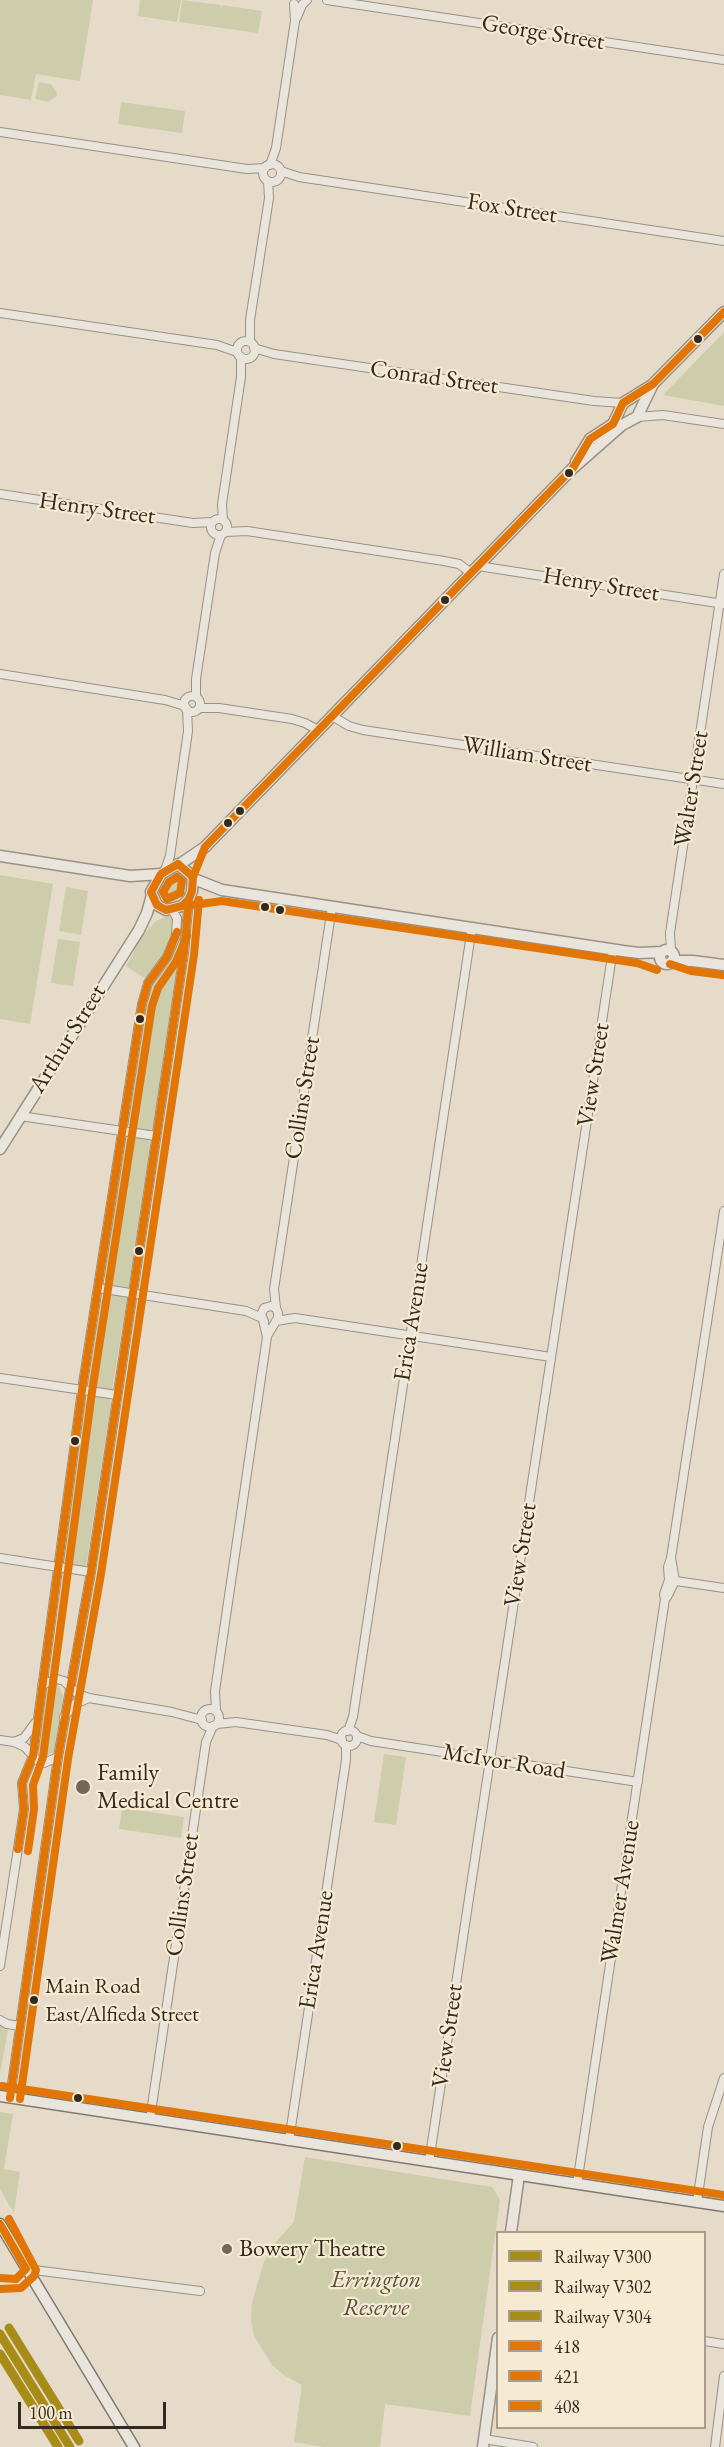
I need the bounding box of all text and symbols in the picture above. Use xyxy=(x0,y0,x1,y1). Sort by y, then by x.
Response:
street label: George Street xyxy=(480,9,606,57)
street label: Fox Street xyxy=(465,188,559,230)
unlabelled marker xyxy=(692,333,704,345)
street label: Conrad Street xyxy=(368,355,500,401)
unlabelled marker xyxy=(563,467,575,479)
street label: Henry Street xyxy=(37,487,157,531)
street label: Henry Street xyxy=(541,562,661,608)
unlabelled marker xyxy=(439,594,451,606)
street label: Walter Street xyxy=(669,729,715,849)
street label: William Street xyxy=(460,731,594,779)
unlabelled marker xyxy=(234,805,246,817)
unlabelled marker xyxy=(222,817,234,829)
unlabelled marker xyxy=(259,901,271,913)
unlabelled marker xyxy=(274,904,286,916)
street label: Arthur Street xyxy=(23,979,113,1099)
unlabelled marker xyxy=(134,1013,146,1025)
street label: View Street xyxy=(572,1021,616,1129)
street label: Collins Street xyxy=(279,1035,327,1161)
unlabelled marker xyxy=(133,1245,145,1257)
street label: Erica Avenue xyxy=(388,1260,436,1384)
unlabelled marker xyxy=(69,1435,81,1447)
street label: View Street xyxy=(499,1501,543,1609)
street label: McIvor Road xyxy=(441,1738,567,1786)
place label: Family Medical Centre xyxy=(97,1759,239,1815)
marker: Family Medical Centre xyxy=(74,1778,92,1796)
street label: Walmer Avenue xyxy=(595,1818,647,1966)
street label: Collins Street xyxy=(160,1832,206,1958)
street label: Erica Avenue xyxy=(293,1888,341,2012)
place label: Main Road East/Alfieda Street xyxy=(45,1974,199,2026)
street label: View Street xyxy=(426,1982,470,2090)
marker: Main Road East/Alfieda Street xyxy=(28,1994,40,2006)
unlabelled marker xyxy=(72,2092,84,2104)
unlabelled marker xyxy=(391,2140,403,2152)
legend xyxy=(496,2231,706,2429)
place label: Bowery Theatre xyxy=(239,2235,385,2263)
marker: Bowery Theatre xyxy=(220,2242,234,2256)
text: Railway V300 xyxy=(554,2245,651,2268)
park label: Errington Reserve xyxy=(331,2266,421,2322)
text: Railway V302 xyxy=(554,2275,651,2298)
text: Railway V304 xyxy=(554,2305,651,2328)
text: 418 xyxy=(554,2335,580,2358)
text: 421 xyxy=(554,2365,580,2388)
scale bar xyxy=(21,2390,170,2428)
text: 408 xyxy=(554,2395,580,2418)
text: 100 m xyxy=(29,2401,73,2424)

